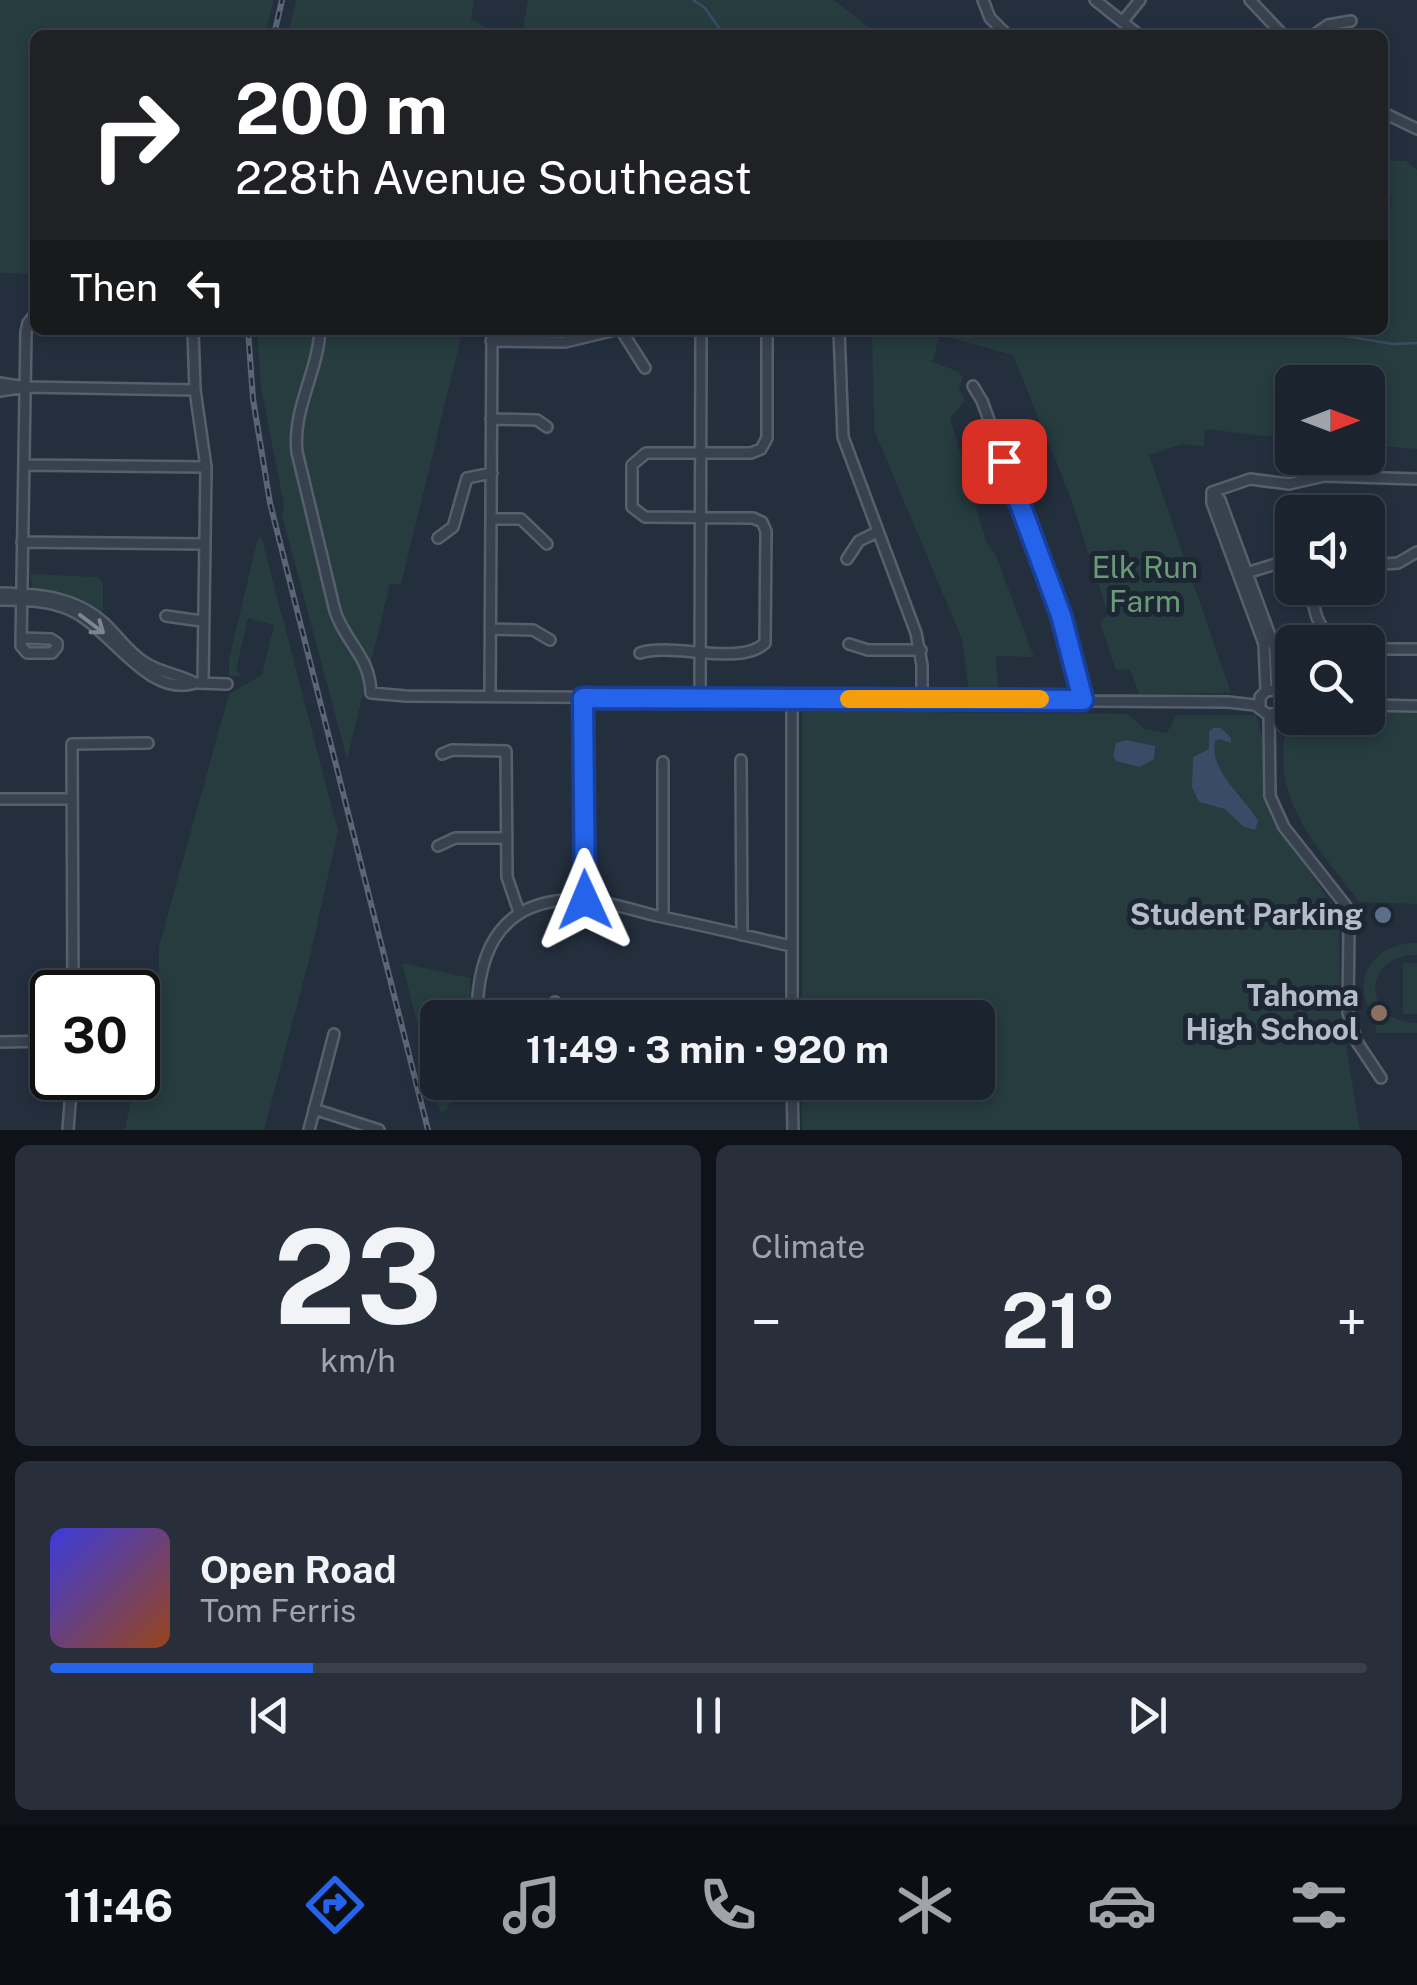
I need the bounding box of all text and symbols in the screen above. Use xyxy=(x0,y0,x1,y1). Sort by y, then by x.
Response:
text: 200 m xyxy=(235,67,448,150)
icon: right xyxy=(70,70,200,200)
text: 228th Avenue Southeast xyxy=(235,151,752,204)
icon: left xyxy=(178,260,233,315)
text: Then xyxy=(70,265,158,310)
north arrow xyxy=(1275,365,1385,475)
map controls xyxy=(1275,365,1385,735)
pin xyxy=(962,419,1047,504)
icon: arrive xyxy=(977,434,1032,489)
button: sound xyxy=(1275,495,1385,605)
park label: Elk Run Farm xyxy=(1092,549,1198,619)
one-way arrow xyxy=(78,614,105,635)
button: search xyxy=(1275,625,1385,735)
position arrow xyxy=(533,848,637,952)
place label: Student Parking xyxy=(1130,896,1363,932)
marker: Student Parking xyxy=(1372,904,1394,926)
speed limit sign: 30 xyxy=(30,970,160,1100)
place label: Tahoma High School xyxy=(1186,977,1359,1047)
marker: Tahoma High School xyxy=(1368,1002,1390,1024)
text: 11:49 · 3 min · 920 m xyxy=(526,1027,889,1072)
text: 23 xyxy=(273,1201,443,1353)
text: Climate xyxy=(751,1228,865,1265)
text: 21° xyxy=(1001,1277,1117,1365)
text: − xyxy=(751,1290,782,1354)
text: + xyxy=(1337,1290,1367,1354)
text: km/h xyxy=(320,1342,396,1379)
text: Open Road xyxy=(200,1547,397,1592)
text: Tom Ferris xyxy=(200,1592,356,1629)
icon: previous xyxy=(242,1688,297,1743)
icon: pause xyxy=(681,1688,736,1743)
icon: next xyxy=(1120,1688,1175,1743)
icon: directions xyxy=(300,1870,370,1940)
icon: music xyxy=(497,1870,567,1940)
icon: phone xyxy=(693,1870,763,1940)
icon: climate xyxy=(890,1870,960,1940)
icon: car xyxy=(1087,1870,1157,1940)
icon: filters xyxy=(1284,1870,1354,1940)
text: 11:46 xyxy=(63,1879,173,1932)

